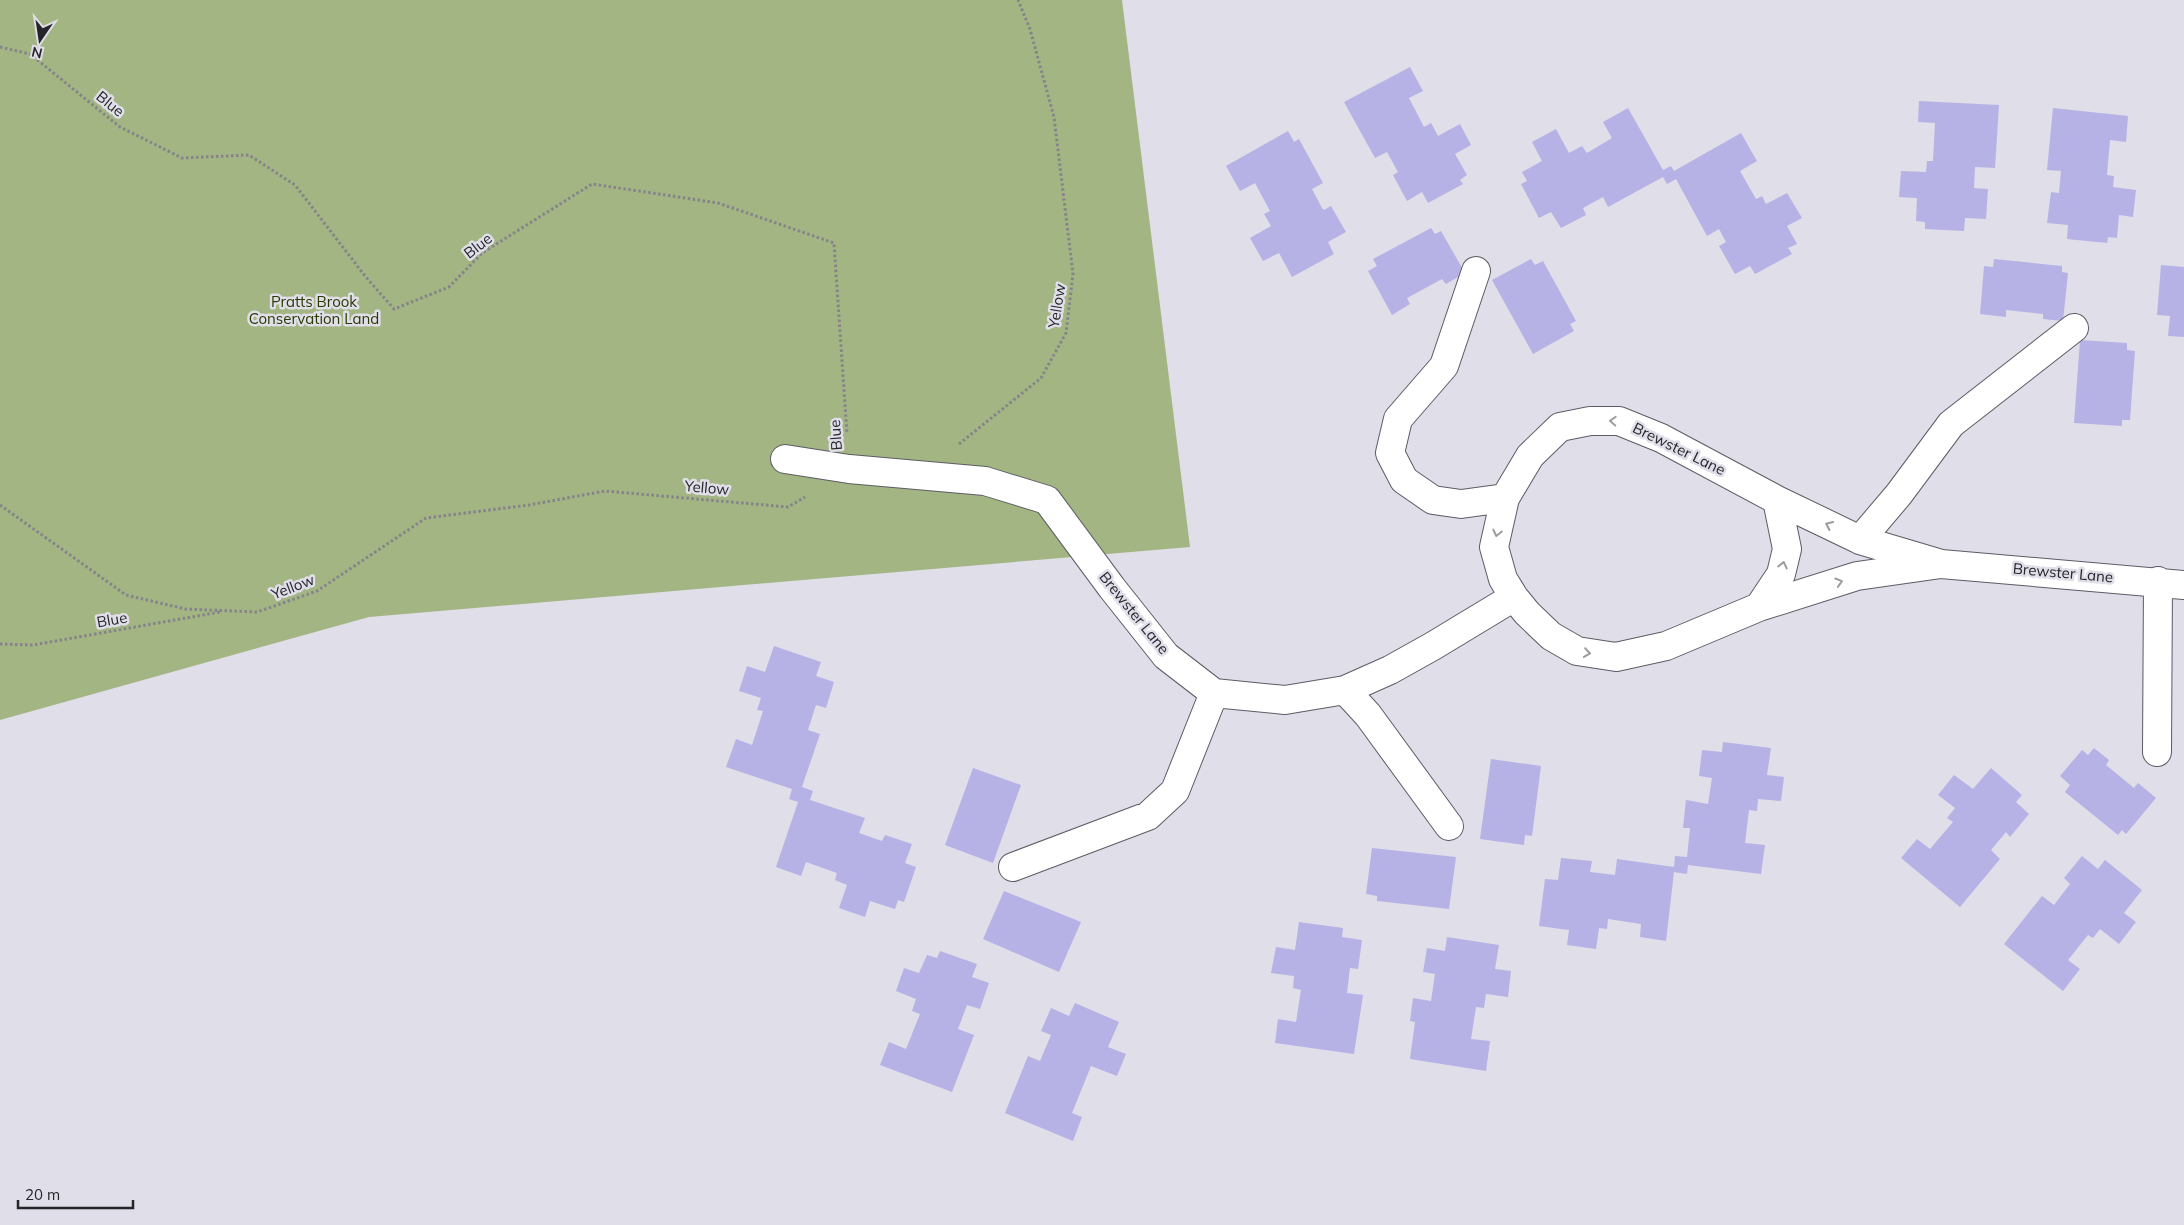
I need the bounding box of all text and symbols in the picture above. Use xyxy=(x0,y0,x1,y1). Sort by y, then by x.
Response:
north arrow xyxy=(15,15,65,65)
text: N xyxy=(30,43,44,63)
street label: Blue xyxy=(92,87,128,121)
street label: Blue xyxy=(460,229,496,263)
street label: Yellow xyxy=(1043,282,1069,330)
park label: Pratts Brook Conservation Land xyxy=(249,292,379,328)
one-way arrow xyxy=(1608,416,1616,427)
street label: Brewster Lane xyxy=(1630,418,1729,479)
street label: Blue xyxy=(825,419,846,451)
street label: Yellow xyxy=(683,476,730,499)
one-way arrow xyxy=(1825,521,1834,531)
one-way arrow xyxy=(1492,529,1503,538)
street label: Brewster Lane xyxy=(2012,559,2114,586)
one-way arrow xyxy=(1777,561,1788,570)
street label: Brewster Lane xyxy=(1095,568,1173,658)
street label: Yellow xyxy=(268,570,317,604)
one-way arrow xyxy=(1834,577,1842,587)
street label: Blue xyxy=(95,607,129,632)
one-way arrow xyxy=(1583,647,1591,657)
scale bar xyxy=(18,1178,132,1210)
text: 20 m xyxy=(25,1185,60,1204)

